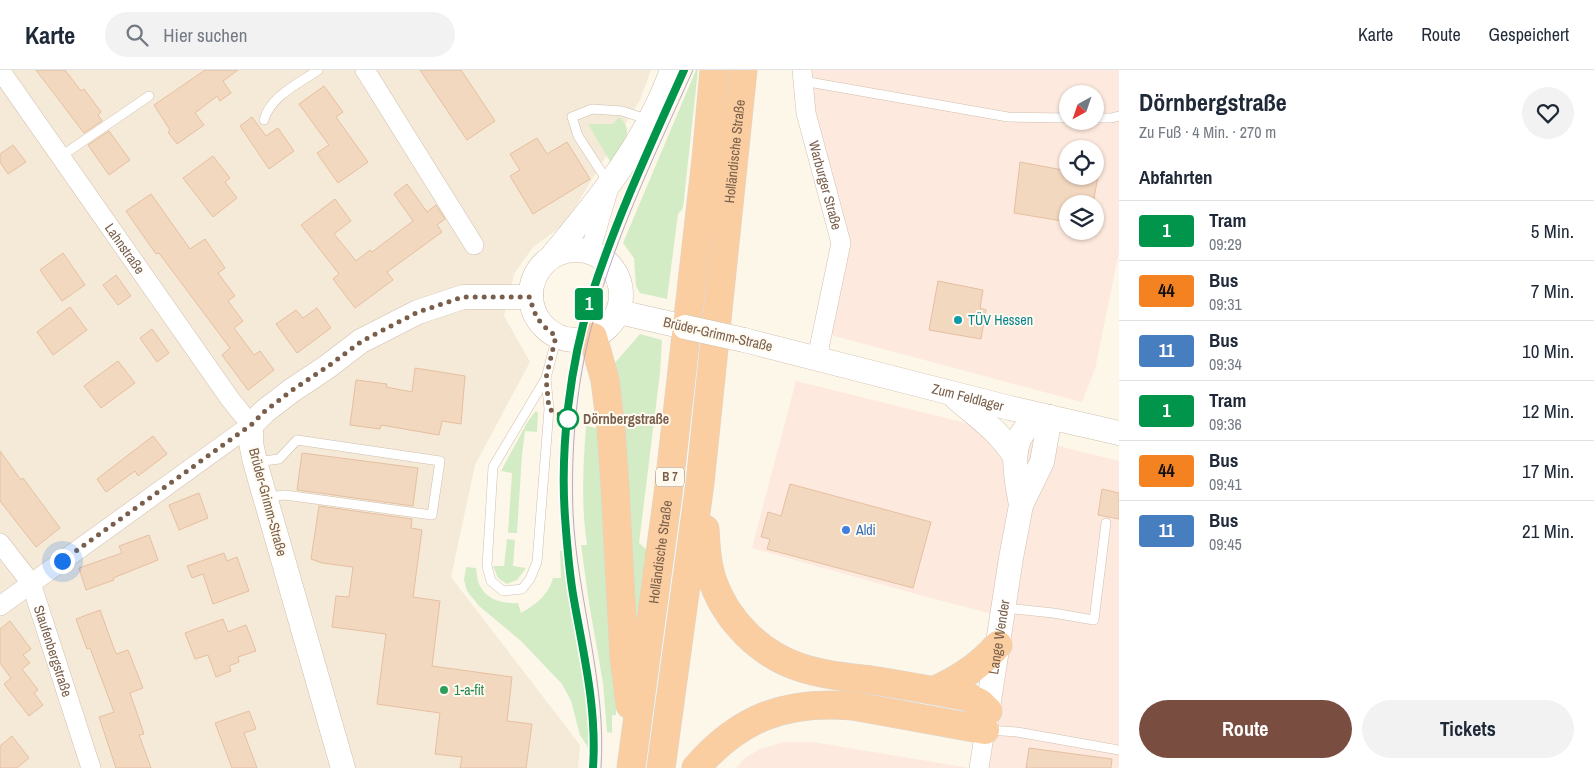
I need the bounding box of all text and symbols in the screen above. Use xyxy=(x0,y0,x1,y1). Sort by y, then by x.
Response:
search box xyxy=(105,12,455,57)
text: Karte xyxy=(25,19,75,51)
icon: search xyxy=(123,21,151,49)
text: Hier suchen xyxy=(163,22,247,48)
text: Karte xyxy=(1358,22,1393,47)
text: Route xyxy=(1421,22,1461,47)
text: Gespeichert xyxy=(1489,22,1569,47)
north arrow xyxy=(1059,85,1104,130)
map controls xyxy=(1059,85,1104,240)
text: Dörnbergstraße xyxy=(1139,86,1287,118)
button: heart xyxy=(1522,87,1574,139)
street label: Holländische Straße xyxy=(720,99,749,204)
text: Zu Fuß · 4 Min. · 270 m xyxy=(1139,121,1276,143)
street label: Warburger Straße xyxy=(805,139,846,232)
button: locate xyxy=(1059,140,1104,185)
text: Abfahrten xyxy=(1139,164,1213,190)
button: layers xyxy=(1059,195,1104,240)
text: Tram xyxy=(1209,207,1246,233)
text: 1 xyxy=(1162,218,1171,243)
text: 5 Min. xyxy=(1531,218,1574,244)
street label: Lahnstraße xyxy=(101,220,149,278)
text: 09:29 xyxy=(1209,233,1242,255)
text: Bus xyxy=(1209,267,1238,293)
text: 44 xyxy=(1158,278,1175,303)
text: 7 Min. xyxy=(1531,278,1574,304)
line badge: 1 xyxy=(573,288,605,320)
text: 1 xyxy=(585,291,593,316)
text: 09:31 xyxy=(1209,293,1242,315)
place label: TÜV Hessen xyxy=(968,311,1033,329)
street label: Brüder-Grimm-Straße xyxy=(662,313,774,355)
marker: TÜV Hessen xyxy=(952,314,964,326)
text: Bus xyxy=(1209,327,1238,353)
text: 11 xyxy=(1159,338,1174,363)
text: 10 Min. xyxy=(1522,338,1574,364)
text: 09:34 xyxy=(1209,353,1242,375)
street label: Zum Feldlager xyxy=(930,379,1006,415)
text: Tram xyxy=(1209,387,1246,413)
text: 1 xyxy=(1162,398,1171,423)
text: 12 Min. xyxy=(1522,398,1574,424)
marker: Dörnbergstraße xyxy=(557,408,579,430)
place label: Dörnbergstraße xyxy=(583,410,669,428)
text: 09:36 xyxy=(1209,413,1242,435)
street label: Brüder-Grimm-Straße xyxy=(245,446,291,558)
text: Bus xyxy=(1209,447,1238,473)
text: 44 xyxy=(1158,458,1175,483)
text: 17 Min. xyxy=(1522,458,1574,484)
road number: B 7 xyxy=(656,468,684,487)
text: 09:41 xyxy=(1209,473,1242,495)
street label: Holländische Straße xyxy=(644,499,676,605)
text: Bus xyxy=(1209,507,1238,533)
text: 11 xyxy=(1159,518,1174,543)
text: 21 Min. xyxy=(1522,518,1574,544)
place label: Aldi xyxy=(855,521,876,539)
marker: Aldi xyxy=(840,524,852,536)
text: 09:45 xyxy=(1209,533,1242,555)
your location xyxy=(50,549,75,574)
street label: Lange Wender xyxy=(984,598,1013,676)
street label: Staufenbergstraße xyxy=(30,603,76,699)
place label: 1-a-fit xyxy=(454,681,484,699)
marker: 1-a-fit xyxy=(438,684,450,696)
button: Route xyxy=(1139,700,1352,758)
button: Tickets xyxy=(1362,700,1574,758)

